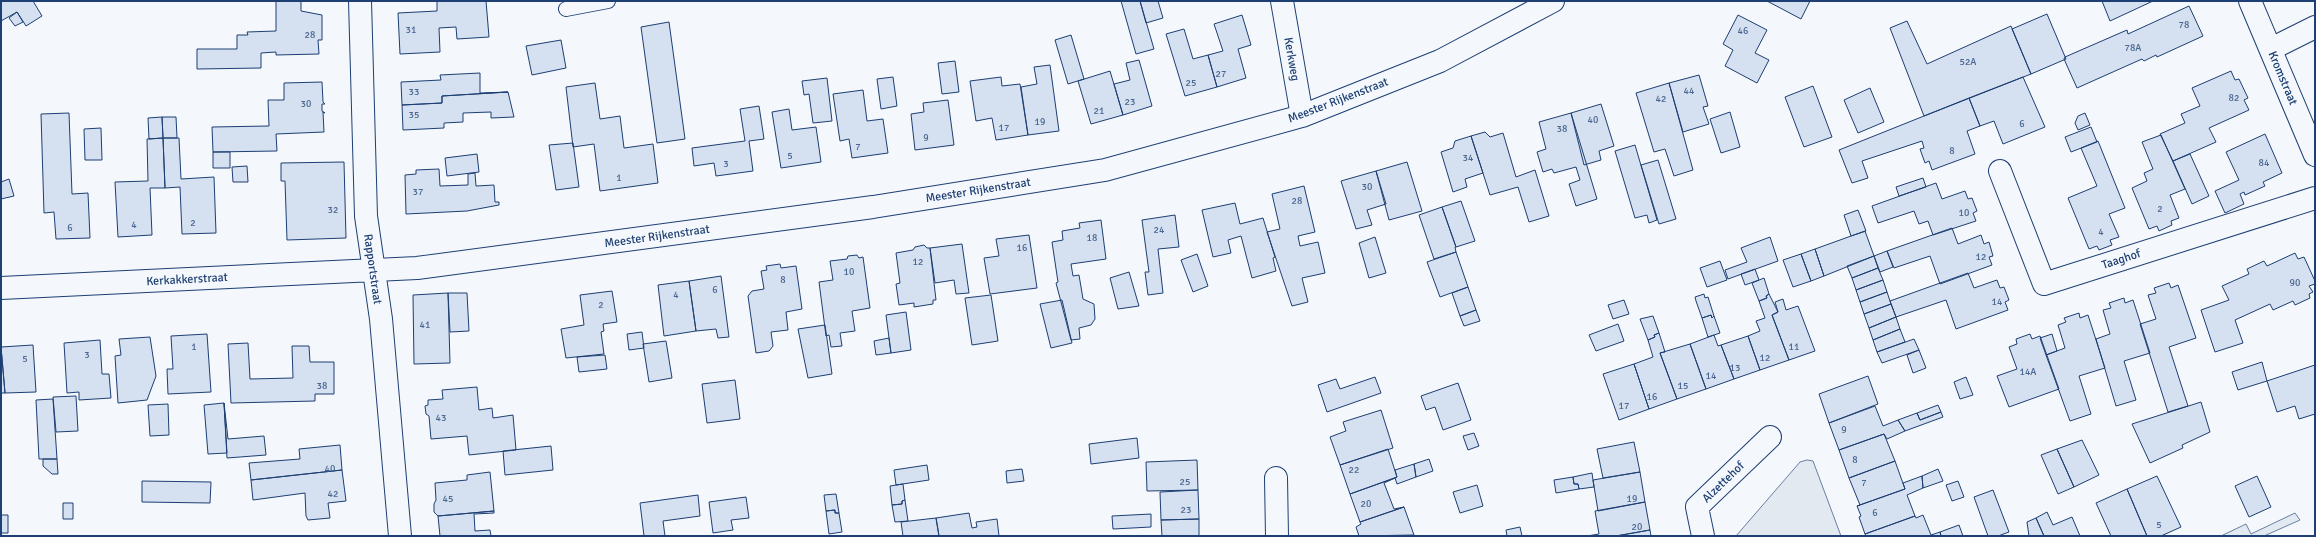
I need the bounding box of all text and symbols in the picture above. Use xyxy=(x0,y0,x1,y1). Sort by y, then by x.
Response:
house number: 78 xyxy=(2179,19,2189,31)
house number: 31 xyxy=(406,24,416,36)
house number: 46 xyxy=(1738,25,1748,37)
house number: 28 xyxy=(305,29,315,41)
street label: Kerkweg xyxy=(1280,36,1303,82)
house number: 78A xyxy=(2125,42,2141,54)
street label: Kromstraat xyxy=(2264,49,2301,107)
house number: 52A xyxy=(1960,56,1976,68)
house number: 27 xyxy=(1216,68,1226,80)
street label: Meester Rijkenstraat xyxy=(1286,74,1390,127)
house number: 25 xyxy=(1186,77,1196,89)
house number: 44 xyxy=(1684,85,1695,97)
house number: 33 xyxy=(409,86,419,98)
house number: 82 xyxy=(2229,92,2239,104)
house number: 42 xyxy=(1656,93,1666,105)
house number: 23 xyxy=(1125,96,1135,108)
house number: 30 xyxy=(301,98,311,110)
house number: 21 xyxy=(1094,105,1104,117)
house number: 35 xyxy=(409,109,419,121)
house number: 40 xyxy=(1588,114,1598,126)
house number: 19 xyxy=(1035,116,1045,128)
house number: 6 xyxy=(2019,118,2025,130)
house number: 17 xyxy=(999,122,1009,134)
house number: 38 xyxy=(1557,123,1567,135)
house number: 9 xyxy=(923,132,929,144)
house number: 7 xyxy=(855,141,861,153)
house number: 8 xyxy=(1949,145,1955,157)
house number: 5 xyxy=(787,150,793,162)
house number: 34 xyxy=(1463,152,1474,164)
house number: 84 xyxy=(2259,157,2270,169)
house number: 3 xyxy=(723,158,729,170)
house number: 1 xyxy=(616,172,622,184)
street label: Meester Rijkenstraat xyxy=(924,175,1032,206)
house number: 30 xyxy=(1362,181,1372,193)
house number: 37 xyxy=(413,186,423,198)
house number: 28 xyxy=(1292,195,1302,207)
house number: 2 xyxy=(2157,203,2163,215)
house number: 32 xyxy=(328,204,338,216)
house number: 10 xyxy=(1959,207,1969,219)
house number: 2 xyxy=(190,217,196,229)
house number: 4 xyxy=(131,219,137,231)
house number: 6 xyxy=(67,222,73,234)
street label: Meester Rijkenstraat xyxy=(603,222,711,251)
house number: 24 xyxy=(1154,224,1165,236)
house number: 4 xyxy=(2098,226,2104,238)
house number: 18 xyxy=(1087,232,1097,244)
street label: Rapportstraat xyxy=(360,233,385,305)
house number: 16 xyxy=(1017,242,1027,254)
street label: Taaghof xyxy=(2100,246,2144,273)
house number: 12 xyxy=(1976,251,1986,263)
house number: 12 xyxy=(913,256,923,268)
house number: 10 xyxy=(844,266,854,278)
street label: Kerkakkerstraat xyxy=(146,270,228,289)
house number: 8 xyxy=(780,274,786,286)
house number: 90 xyxy=(2290,277,2300,289)
house number: 6 xyxy=(712,284,718,296)
house number: 4 xyxy=(673,289,679,301)
house number: 14 xyxy=(1992,296,2003,308)
house number: 2 xyxy=(598,299,604,311)
house number: 41 xyxy=(420,319,430,331)
house number: 1 xyxy=(191,341,197,353)
house number: 11 xyxy=(1789,341,1799,353)
house number: 3 xyxy=(84,349,90,361)
house number: 12 xyxy=(1760,352,1770,364)
house number: 5 xyxy=(22,353,28,365)
house number: 13 xyxy=(1730,362,1740,374)
house number: 14A xyxy=(2020,366,2036,378)
house number: 14 xyxy=(1706,370,1717,382)
house number: 38 xyxy=(317,380,327,392)
house number: 15 xyxy=(1678,380,1688,392)
house number: 16 xyxy=(1647,391,1657,403)
house number: 17 xyxy=(1619,400,1629,412)
house number: 43 xyxy=(436,412,446,424)
house number: 9 xyxy=(1841,424,1847,436)
house number: 8 xyxy=(1852,454,1858,466)
street label: Alzettehof xyxy=(1699,458,1748,506)
house number: 40 xyxy=(325,463,335,475)
house number: 22 xyxy=(1349,464,1359,476)
house number: 25 xyxy=(1180,476,1190,488)
house number: 7 xyxy=(1861,477,1867,489)
house number: 42 xyxy=(328,488,338,500)
house number: 45 xyxy=(443,493,453,505)
house number: 19 xyxy=(1627,493,1637,505)
house number: 20 xyxy=(1361,498,1371,510)
house number: 23 xyxy=(1181,504,1191,516)
house number: 6 xyxy=(1872,507,1878,519)
house number: 5 xyxy=(2156,519,2162,531)
house number: 20 xyxy=(1632,521,1642,533)

